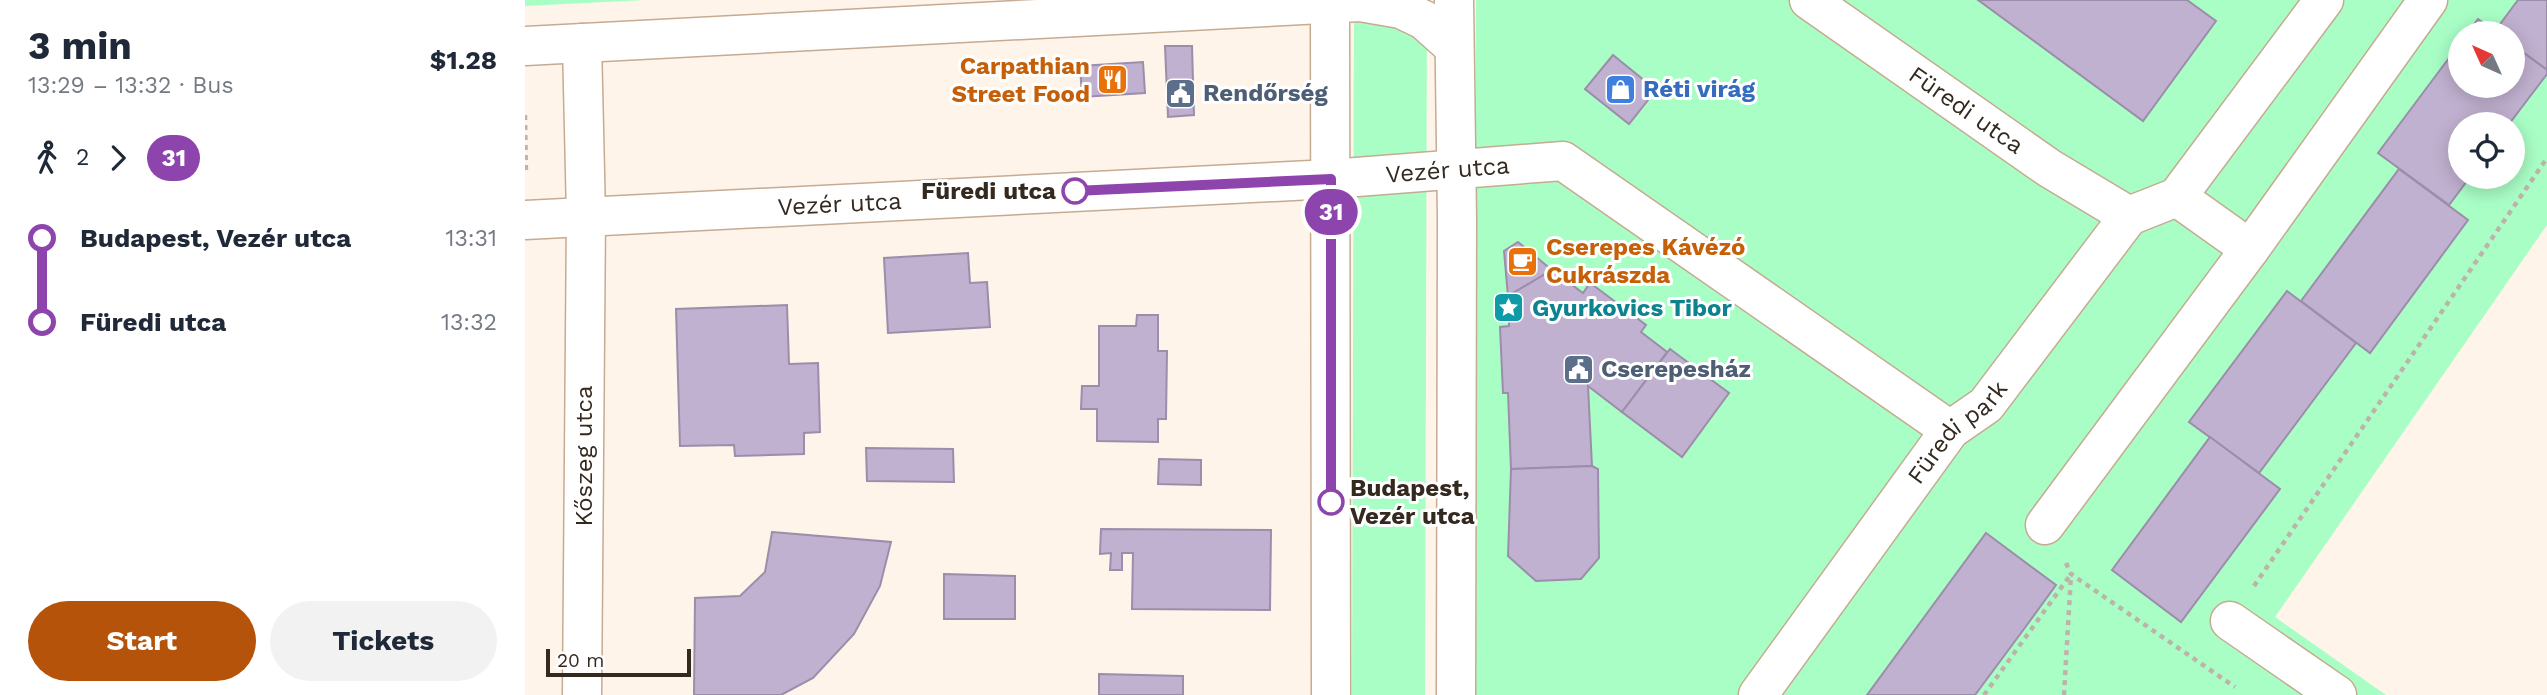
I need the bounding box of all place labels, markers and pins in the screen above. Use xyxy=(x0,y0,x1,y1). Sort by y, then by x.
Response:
place label: Carpathian Street Food xyxy=(952,52,1090,108)
restaurant icon: Carpathian Street Food xyxy=(1096,63,1130,97)
shop icon: Réti virág xyxy=(1603,72,1637,106)
place label: Réti virág xyxy=(1643,75,1756,103)
public building icon: Rendőrség xyxy=(1163,76,1197,110)
place label: Rendőrség xyxy=(1203,79,1328,107)
place label: Füredi utca xyxy=(921,177,1056,205)
marker: Füredi utca xyxy=(1062,178,1088,204)
place label: Cserepes Kávézó Cukrászda xyxy=(1546,233,1745,289)
cafe icon: Cserepes Kávézó Cukrászda xyxy=(1506,244,1540,278)
place icon: Gyurkovics Tibor xyxy=(1492,291,1526,325)
place label: Gyurkovics Tibor xyxy=(1532,294,1732,322)
public building icon: Cserepesház xyxy=(1561,352,1595,386)
place label: Cserepesház xyxy=(1601,355,1751,383)
place label: Budapest, Vezér utca xyxy=(1350,474,1475,530)
marker: Budapest, Vezér utca xyxy=(1318,489,1344,515)

